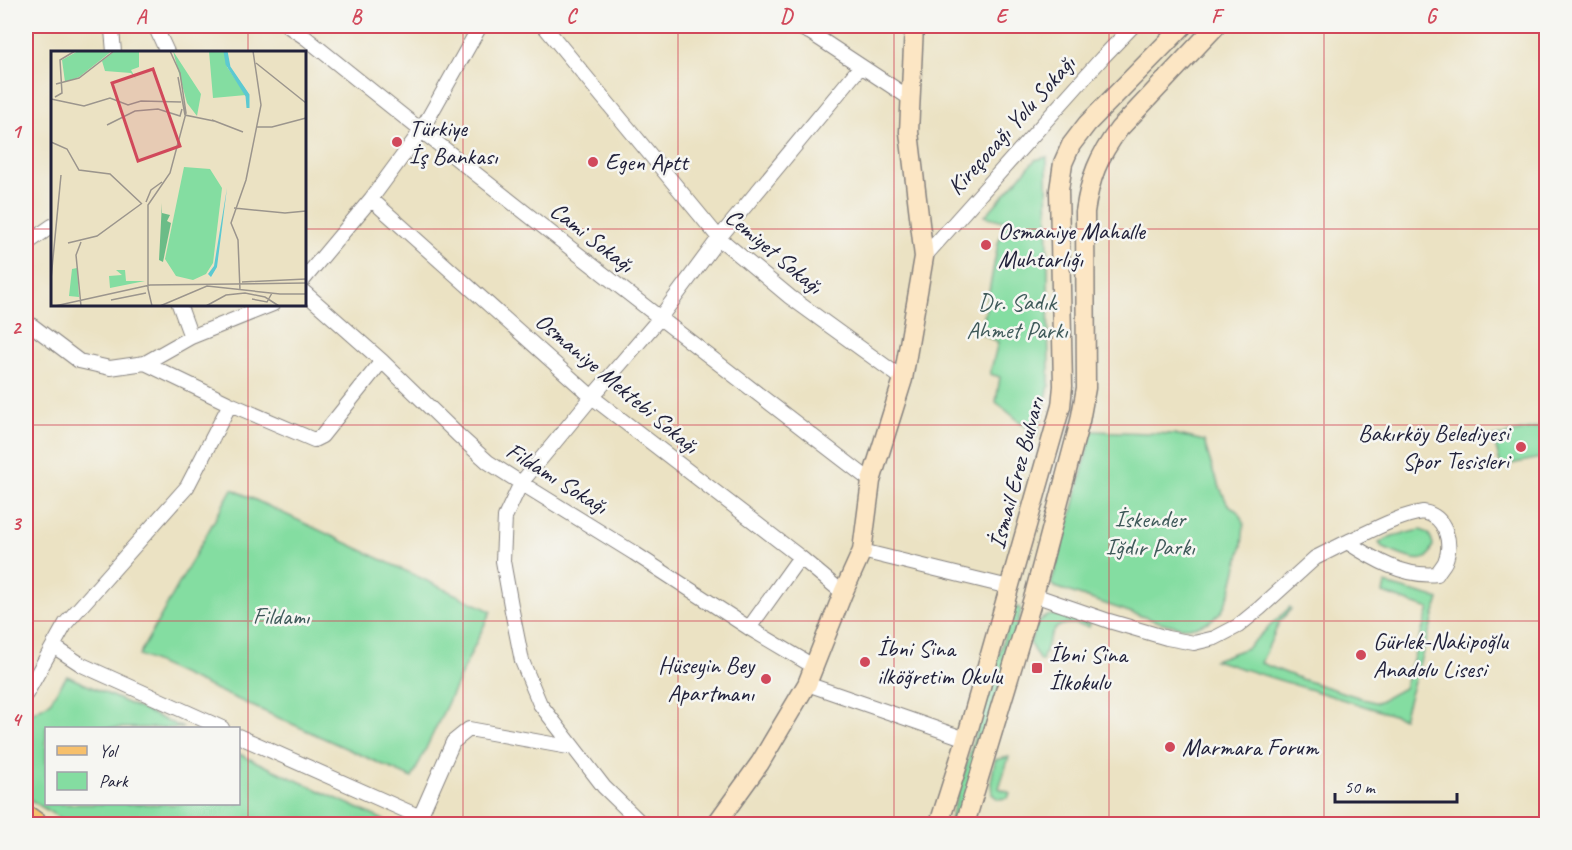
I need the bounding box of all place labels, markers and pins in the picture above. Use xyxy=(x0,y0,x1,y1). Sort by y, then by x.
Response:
place label: Türkiye İş Bankası xyxy=(409,113,499,171)
marker: Türkiye İş Bankası xyxy=(390,135,404,149)
place label: Egen Aptt xyxy=(605,147,690,177)
marker: Egen Aptt xyxy=(586,155,600,169)
place label: Osmaniye Mahalle Muhtarlığı xyxy=(998,216,1147,274)
marker: Osmaniye Mahalle Muhtarlığı xyxy=(979,238,993,252)
place label: Bakırköy Belediyesi Spor Tesisleri xyxy=(1358,418,1512,476)
marker: Bakırköy Belediyesi Spor Tesisleri xyxy=(1514,440,1528,454)
place label: Gürlek-Nakipoğlu Anadolu Lisesi xyxy=(1373,626,1510,684)
place label: İbni Sina ilköğretim Okulu xyxy=(877,633,1004,691)
place label: İbni Sina İlkokulu xyxy=(1049,639,1129,697)
marker: Gürlek-Nakipoğlu Anadolu Lisesi xyxy=(1354,648,1368,662)
place label: Hüseyin Bey Apartmanı xyxy=(658,650,756,708)
marker: İbni Sina ilköğretim Okulu xyxy=(858,655,872,669)
marker: İbni Sina İlkokulu xyxy=(1030,661,1044,675)
marker: Hüseyin Bey Apartmanı xyxy=(759,672,773,686)
place label: Marmara Forum xyxy=(1182,732,1319,762)
marker: Marmara Forum xyxy=(1163,740,1177,754)

